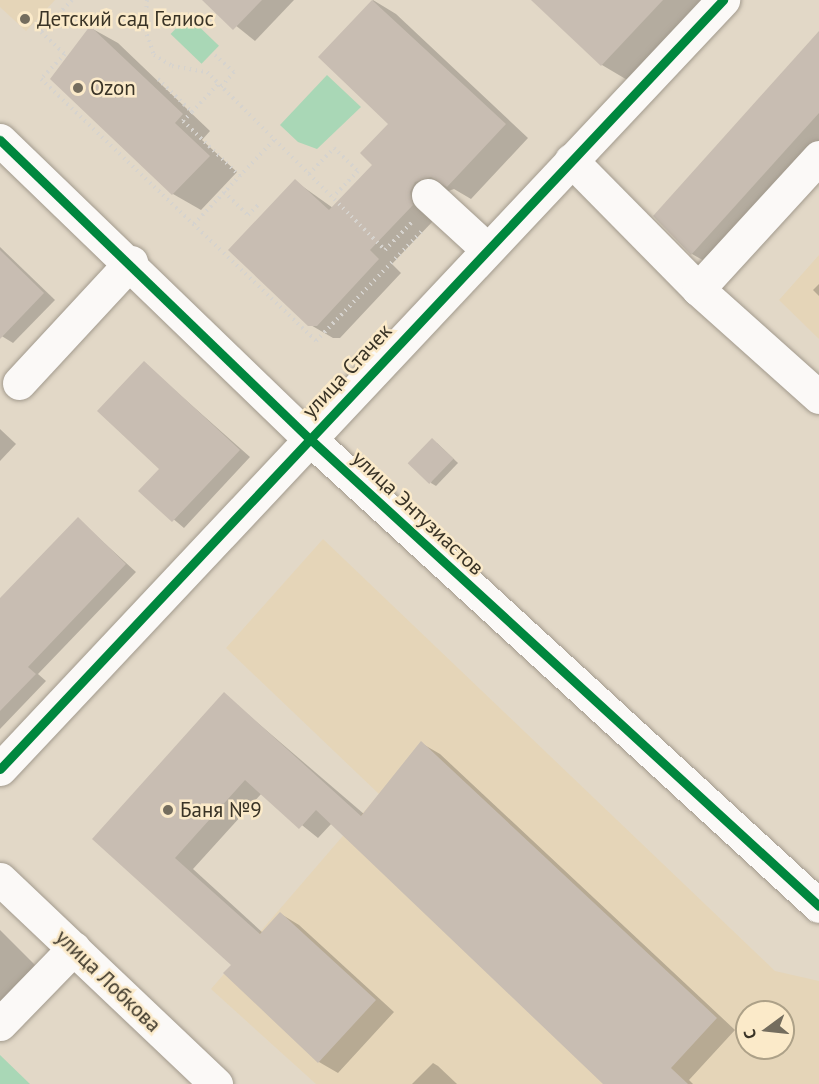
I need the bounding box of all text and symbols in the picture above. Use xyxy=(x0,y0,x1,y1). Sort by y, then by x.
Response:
place label: Детский сад Гелиос xyxy=(37,6,214,32)
marker: Детский сад Гелиос xyxy=(18,12,32,26)
place label: Ozon xyxy=(90,75,136,101)
marker: Ozon xyxy=(71,81,85,95)
street label: улица Стачек xyxy=(297,319,397,423)
street label: улица Энтузиастов xyxy=(347,446,489,580)
place label: Баня №9 xyxy=(180,797,262,823)
marker: Баня №9 xyxy=(161,803,175,817)
street label: улица Лобкова xyxy=(50,924,166,1038)
north arrow xyxy=(735,1000,795,1060)
text: С xyxy=(739,1027,760,1041)

